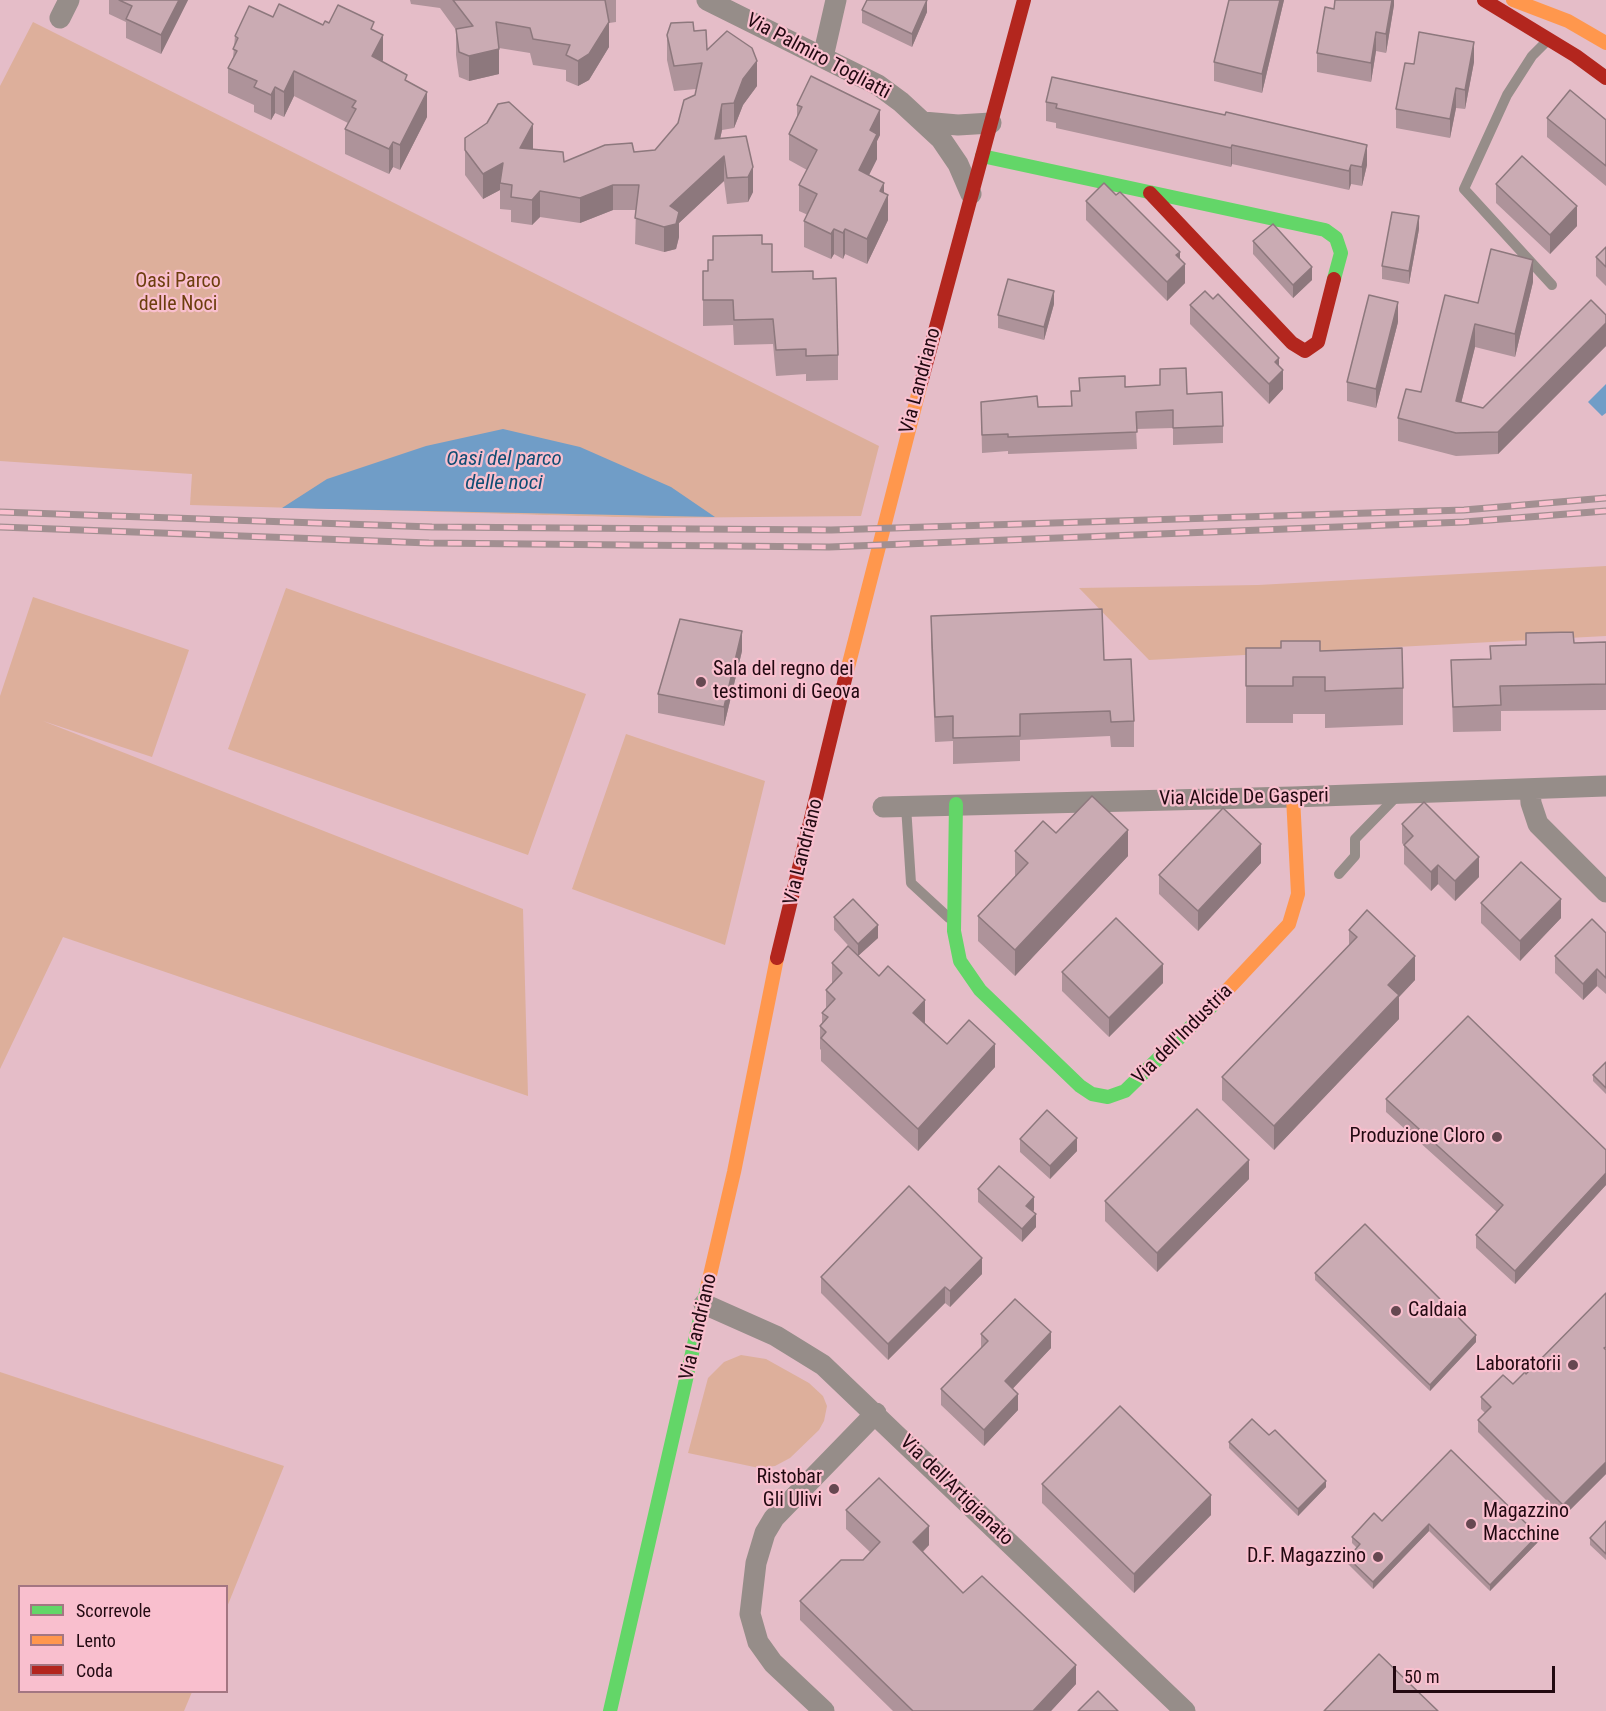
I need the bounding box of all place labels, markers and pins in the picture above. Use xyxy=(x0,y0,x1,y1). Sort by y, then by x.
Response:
place label: Sala del regno dei testimoni di Geova xyxy=(713,658,860,705)
marker: Sala del regno dei testimoni di Geova xyxy=(694,675,708,689)
place label: Produzione Cloro xyxy=(1349,1125,1485,1149)
marker: Produzione Cloro xyxy=(1490,1130,1504,1144)
place label: Caldaia xyxy=(1408,1299,1467,1323)
marker: Caldaia xyxy=(1389,1304,1403,1318)
place label: Laboratorii xyxy=(1476,1353,1561,1377)
marker: Laboratorii xyxy=(1566,1358,1580,1372)
place label: Ristobar Gli Ulivi xyxy=(756,1466,822,1513)
marker: Ristobar Gli Ulivi xyxy=(827,1482,841,1496)
place label: Magazzino Macchine xyxy=(1483,1500,1569,1547)
marker: Magazzino Macchine xyxy=(1464,1517,1478,1531)
place label: D.F. Magazzino xyxy=(1247,1545,1366,1569)
marker: D.F. Magazzino xyxy=(1371,1550,1385,1564)

